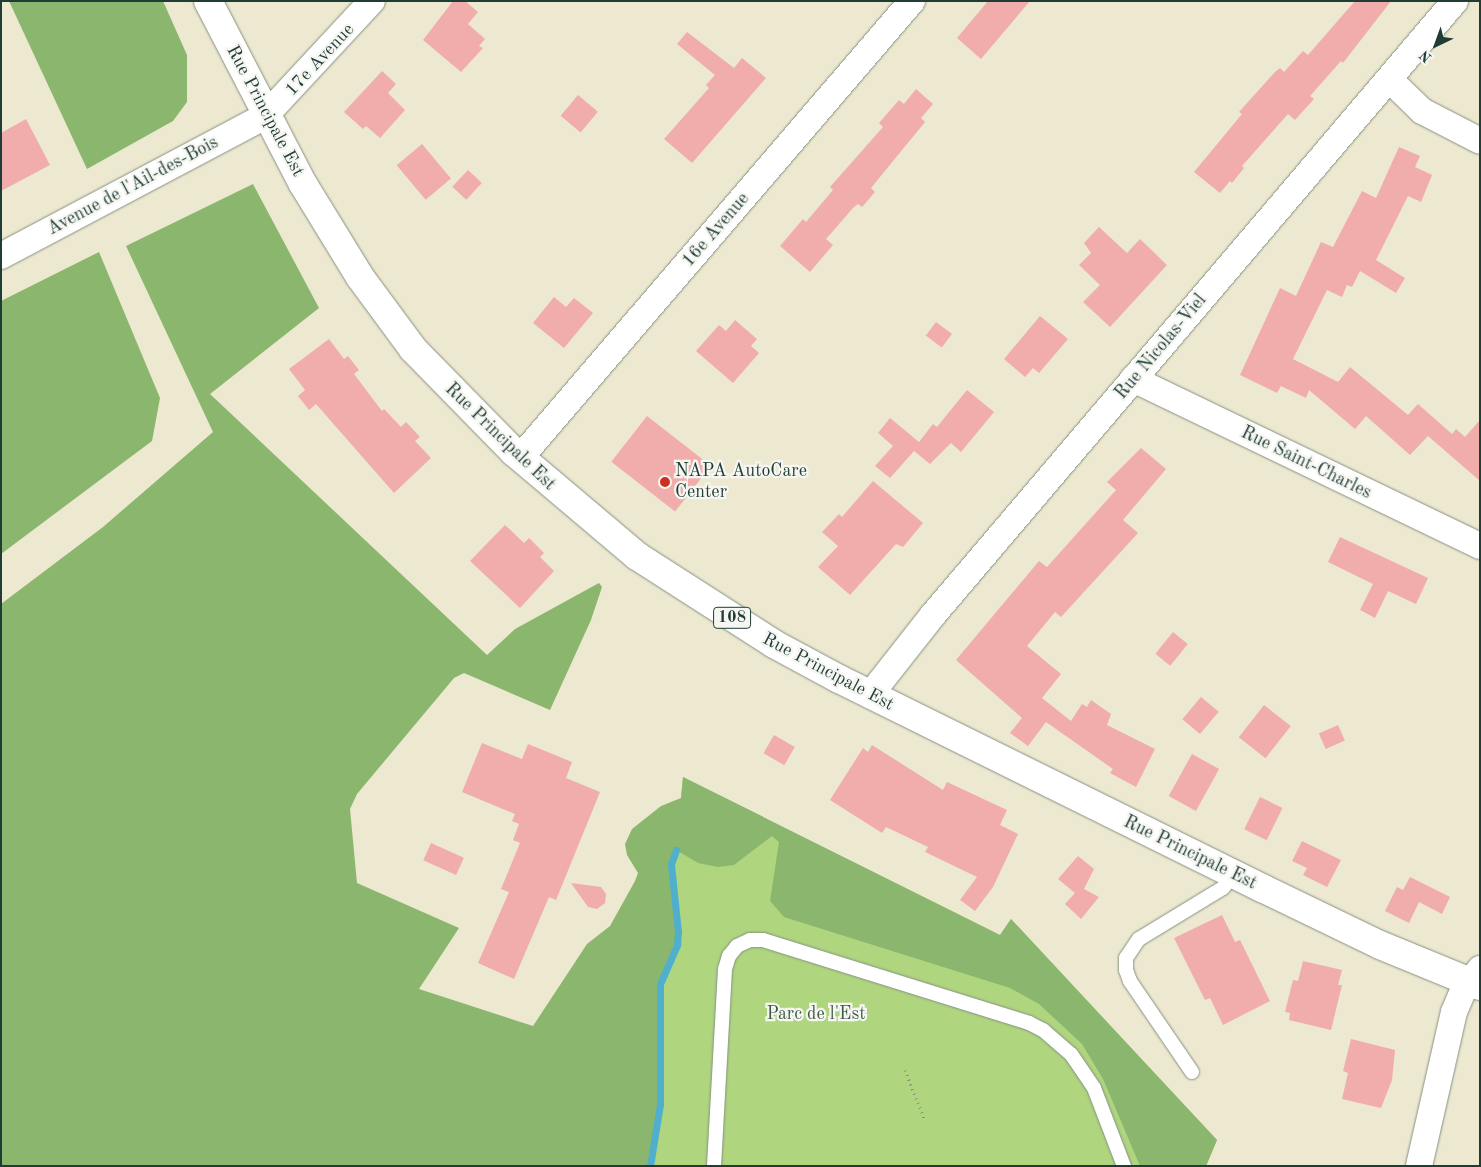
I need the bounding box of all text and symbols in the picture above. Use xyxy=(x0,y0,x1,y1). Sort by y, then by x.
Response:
street label: 17e Avenue xyxy=(281,19,359,101)
north arrow xyxy=(1411,20,1461,70)
street label: Rue Principale Est xyxy=(221,42,309,180)
text: N xyxy=(1417,47,1435,65)
street label: Avenue de l'Ail-des-Bois xyxy=(44,132,222,240)
street label: 16e Avenue xyxy=(678,188,754,272)
street label: Rue Nicolas-Viel xyxy=(1111,290,1211,404)
street label: Rue Principale Est xyxy=(440,379,560,495)
street label: Rue Saint-Charles xyxy=(1237,422,1375,504)
place label: NAPA AutoCare Center xyxy=(675,461,807,504)
marker: NAPA AutoCare Center xyxy=(659,476,671,488)
road number: 108 xyxy=(712,604,752,632)
street label: Rue Principale Est xyxy=(759,628,897,716)
street label: Rue Principale Est xyxy=(1120,811,1260,895)
park label: Parc de l'Est xyxy=(766,1003,866,1025)

